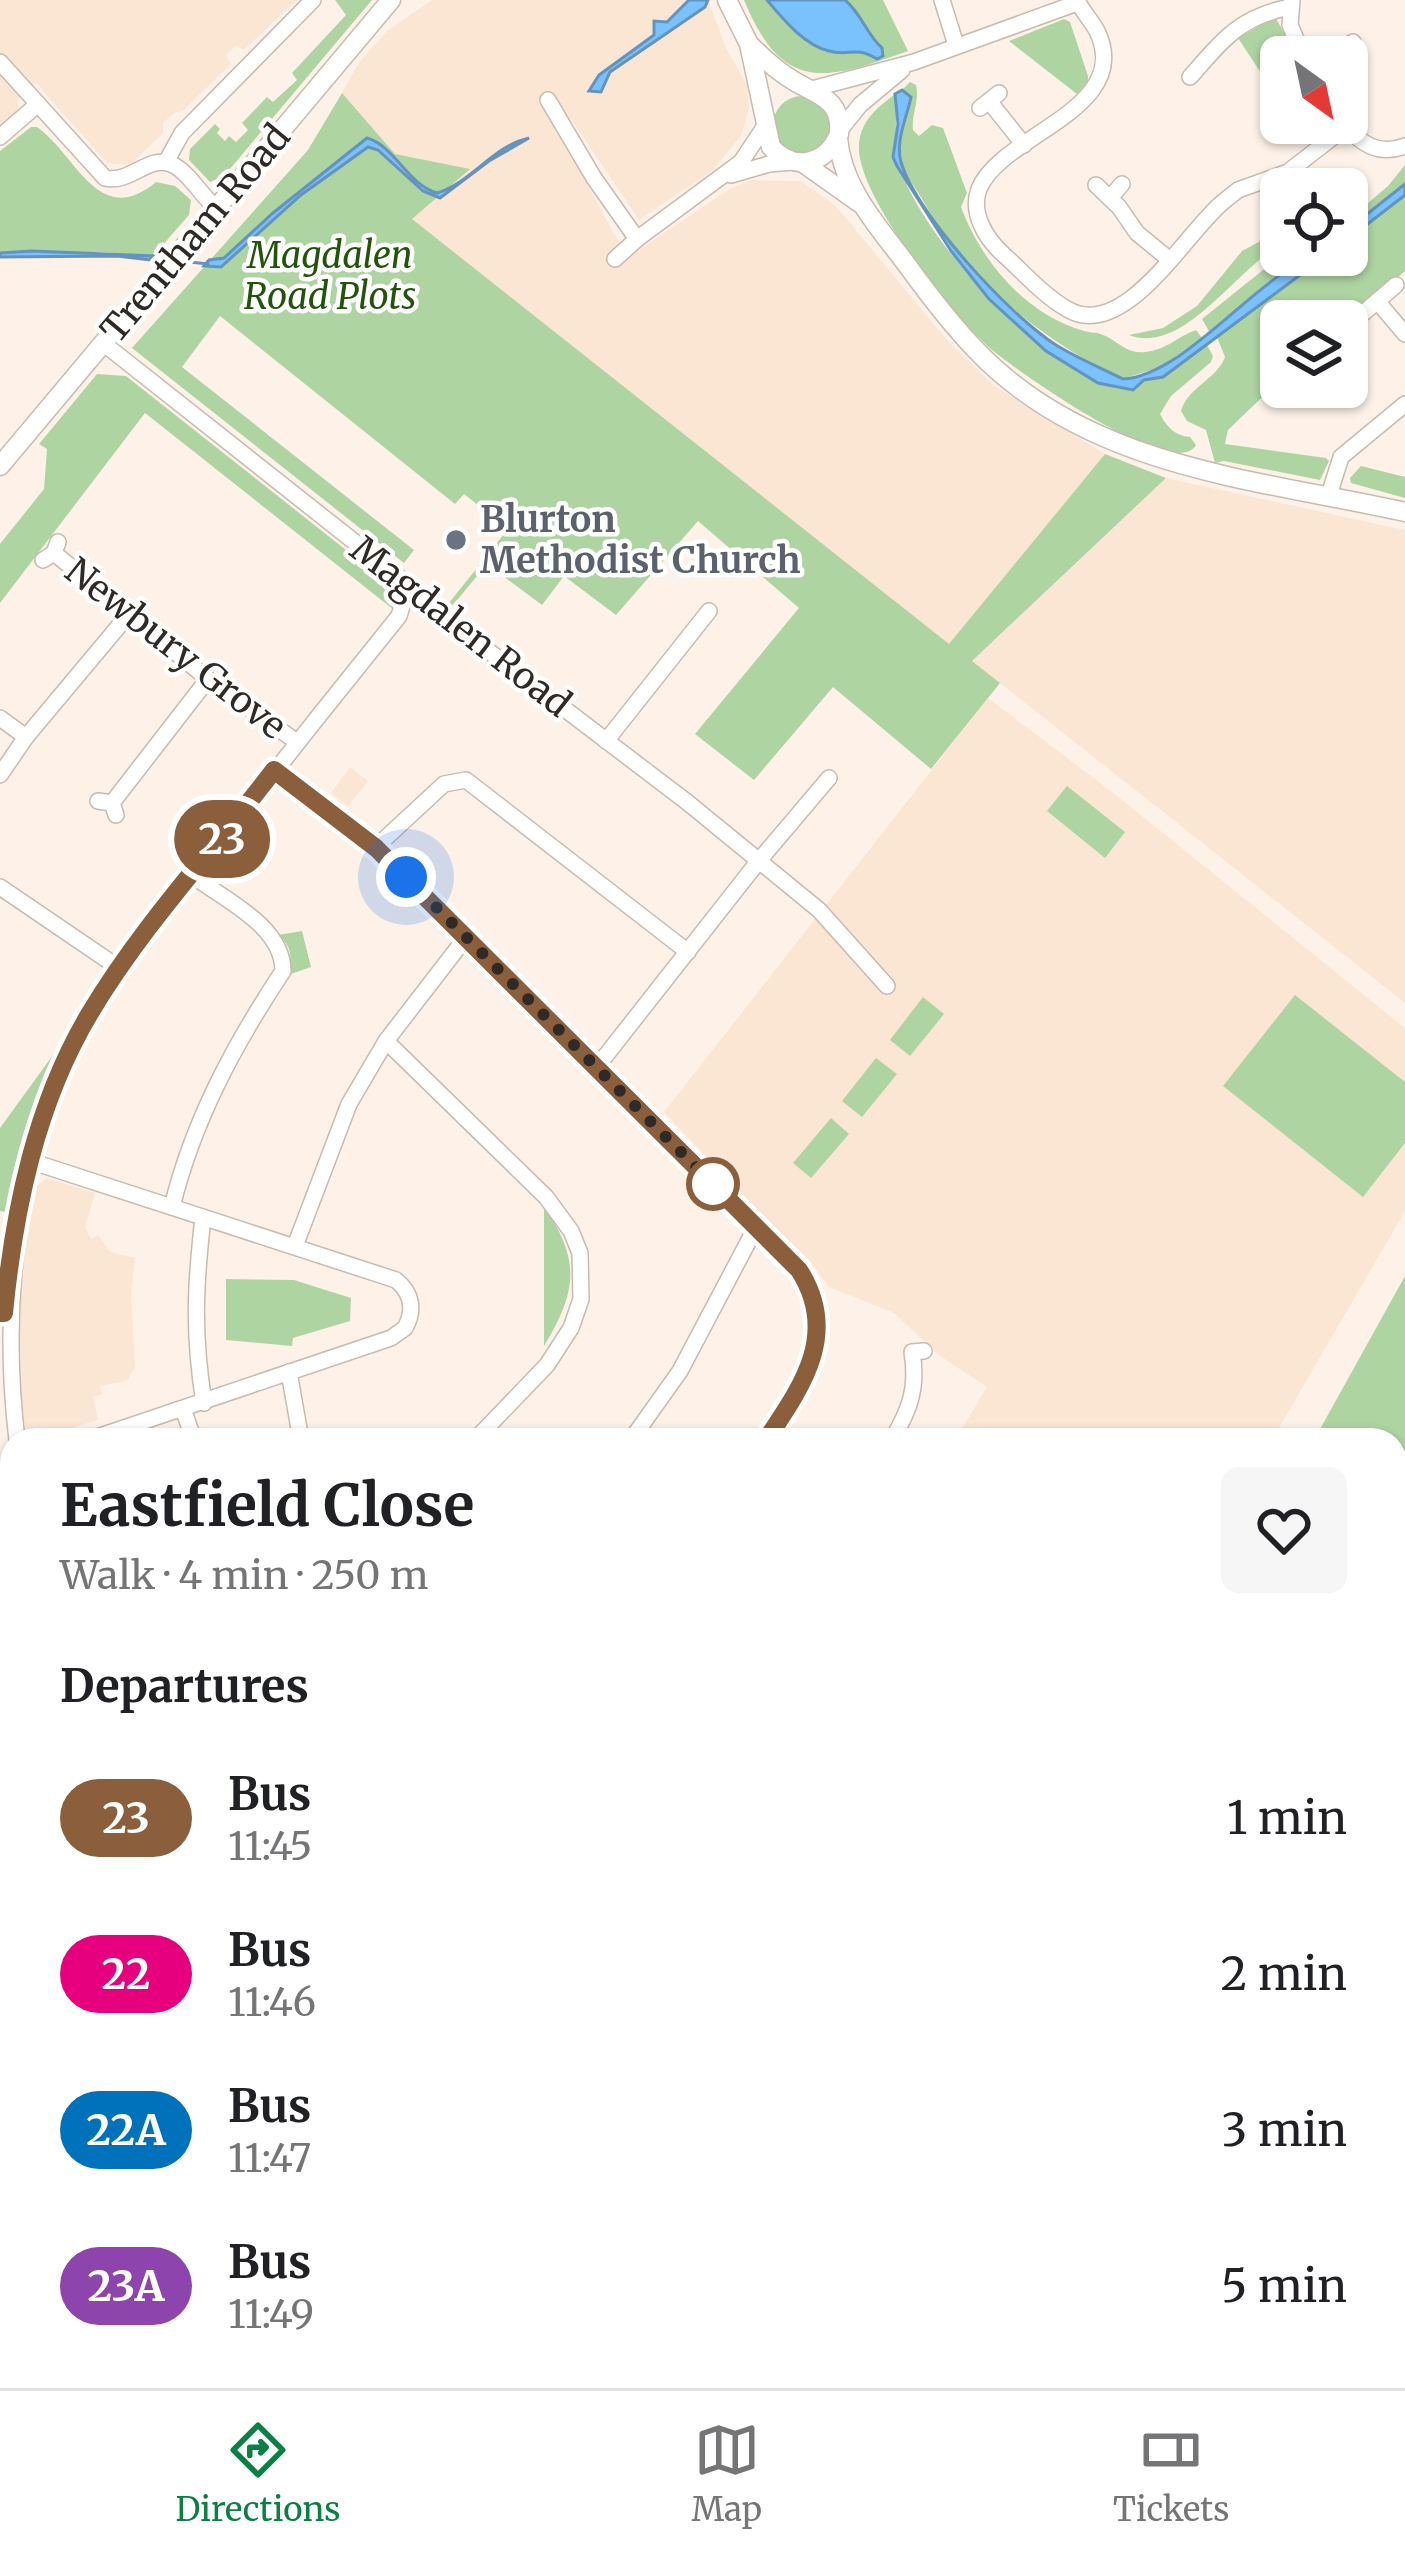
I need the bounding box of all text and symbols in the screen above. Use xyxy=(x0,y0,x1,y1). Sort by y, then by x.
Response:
north arrow xyxy=(1260,36,1368,144)
map controls xyxy=(1260,36,1368,408)
street label: Trentham Road xyxy=(91,115,300,352)
button: locate xyxy=(1260,168,1368,276)
park label: Magdalen Road Plots xyxy=(244,233,416,319)
button: layers xyxy=(1260,300,1368,408)
place label: Blurton Methodist Church xyxy=(480,497,800,583)
street label: Magdalen Road xyxy=(341,526,580,726)
marker: Blurton Methodist Church xyxy=(443,527,469,553)
street label: Newbury Grove xyxy=(56,548,295,749)
line badge: 23 xyxy=(168,800,276,878)
text: 23 xyxy=(198,813,246,865)
your location xyxy=(376,847,436,907)
unlabelled marker xyxy=(688,1159,738,1209)
button: heart xyxy=(1221,1467,1347,1593)
text: Eastfield Close xyxy=(60,1470,474,1542)
text: Walk · 4 min · 250 m xyxy=(60,1551,429,1600)
text: Departures xyxy=(60,1658,309,1714)
text: Bus xyxy=(228,1766,311,1822)
text: 1 min xyxy=(1227,1790,1347,1846)
text: 23 xyxy=(102,1792,150,1844)
text: 11:45 xyxy=(228,1822,312,1871)
text: Bus xyxy=(228,1922,311,1978)
text: 2 min xyxy=(1221,1946,1347,2002)
text: 22 xyxy=(102,1948,150,2000)
text: 11:46 xyxy=(228,1978,316,2027)
text: Bus xyxy=(228,2078,311,2134)
text: 3 min xyxy=(1222,2102,1347,2158)
text: 22A xyxy=(86,2104,166,2156)
text: 11:47 xyxy=(228,2134,311,2183)
text: Bus xyxy=(228,2234,311,2290)
text: 5 min xyxy=(1221,2258,1347,2314)
text: 23A xyxy=(87,2260,165,2312)
text: 11:49 xyxy=(228,2290,314,2339)
tab: Directions xyxy=(176,2417,341,2530)
tab: Map xyxy=(692,2417,762,2530)
tab: Tickets xyxy=(1113,2417,1229,2530)

